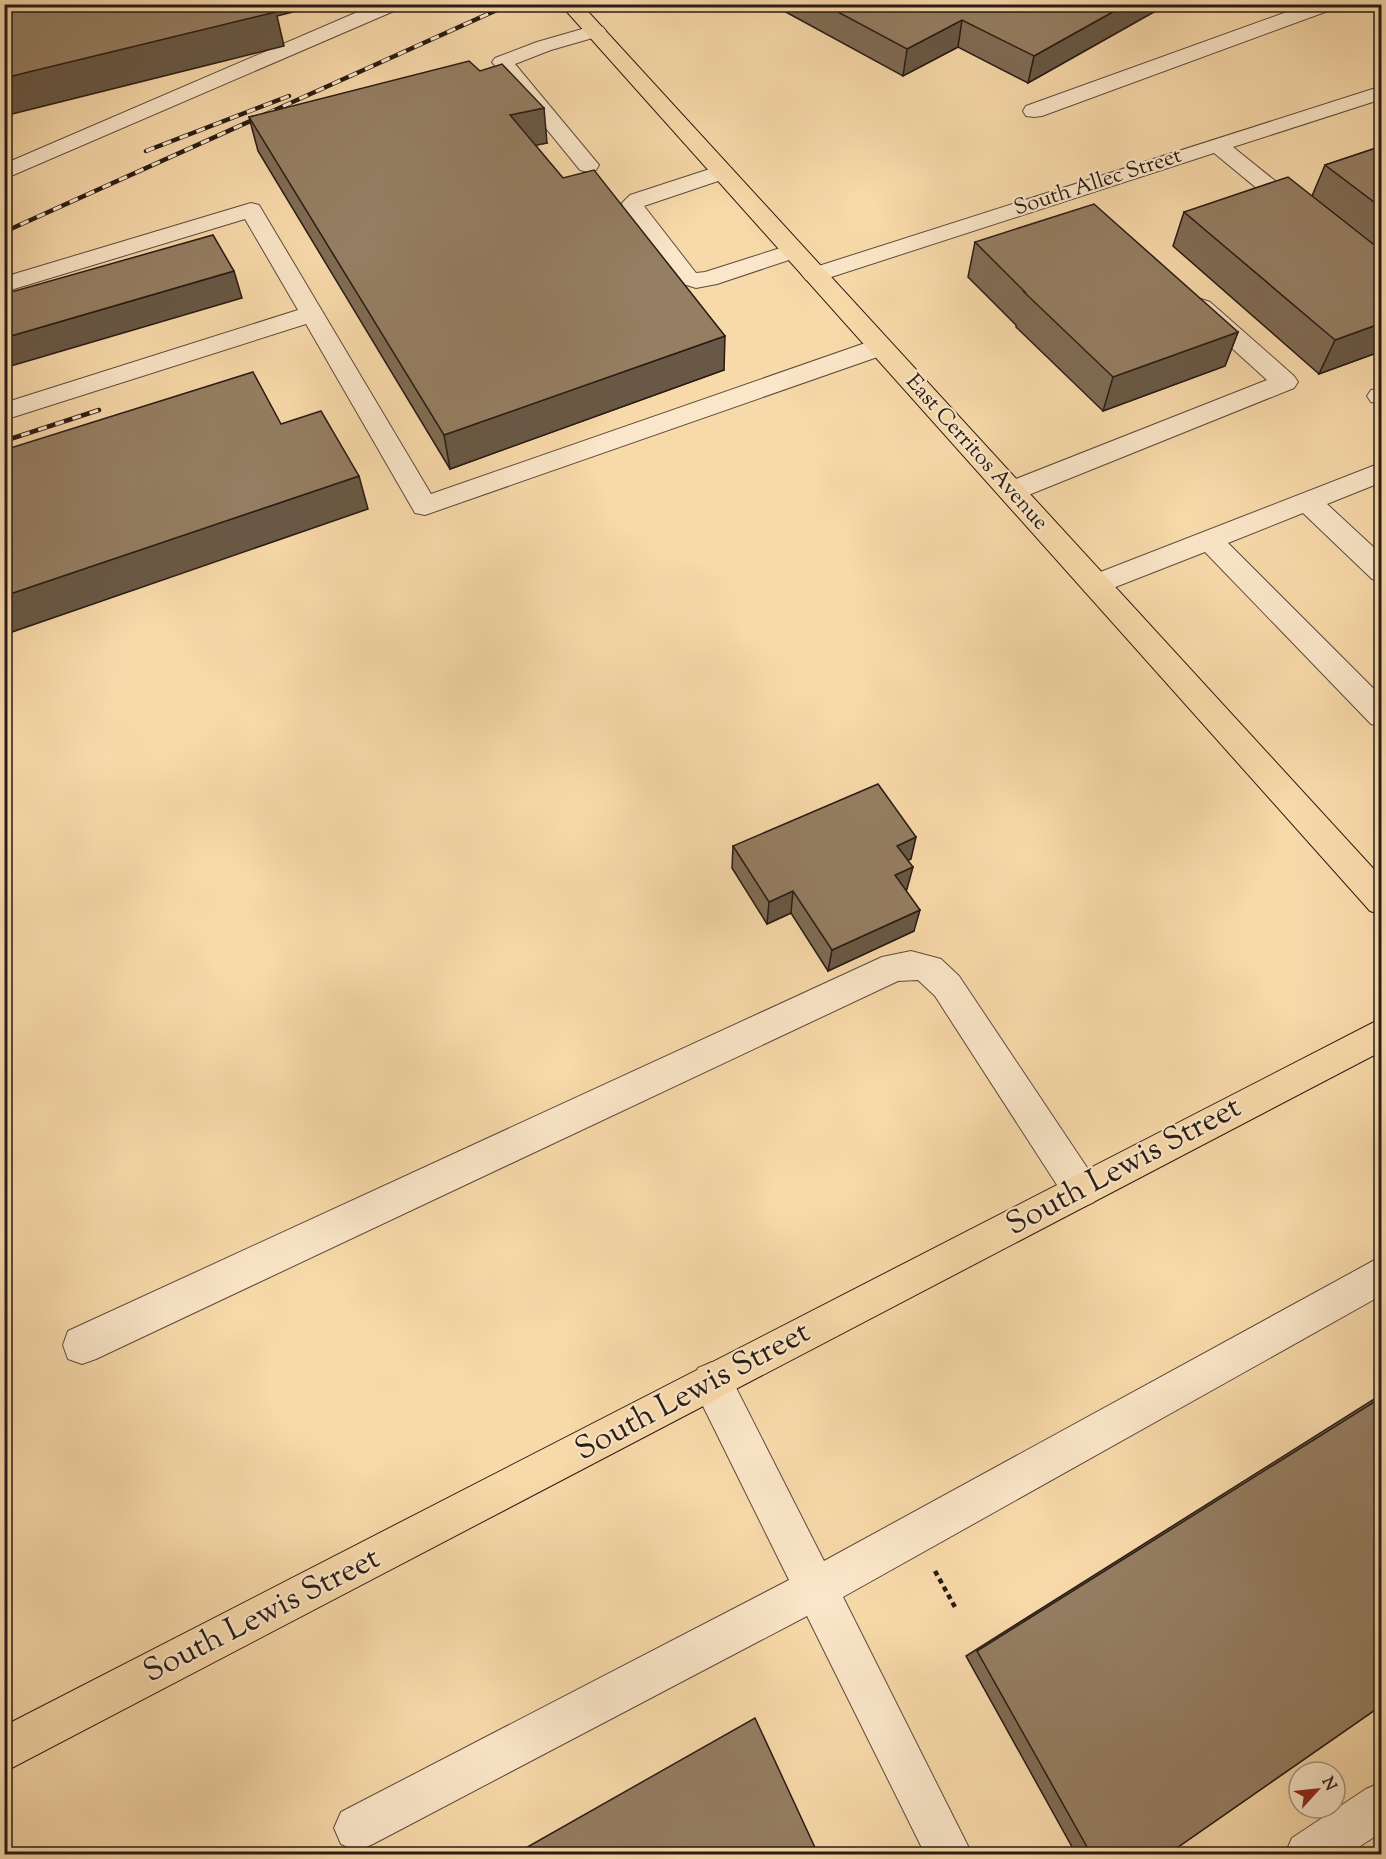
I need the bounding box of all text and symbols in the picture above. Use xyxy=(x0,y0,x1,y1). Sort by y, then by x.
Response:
street label: South Allec Street xyxy=(1010,141,1186,225)
street label: East Cerritos Avenue xyxy=(897,368,1055,538)
street label: South Lewis Street xyxy=(998,1086,1250,1248)
street label: South Lewis Street xyxy=(567,1311,819,1473)
street label: South Lewis Street xyxy=(136,1536,388,1696)
north arrow xyxy=(1287,1760,1347,1820)
text: N xyxy=(1315,1773,1341,1795)

